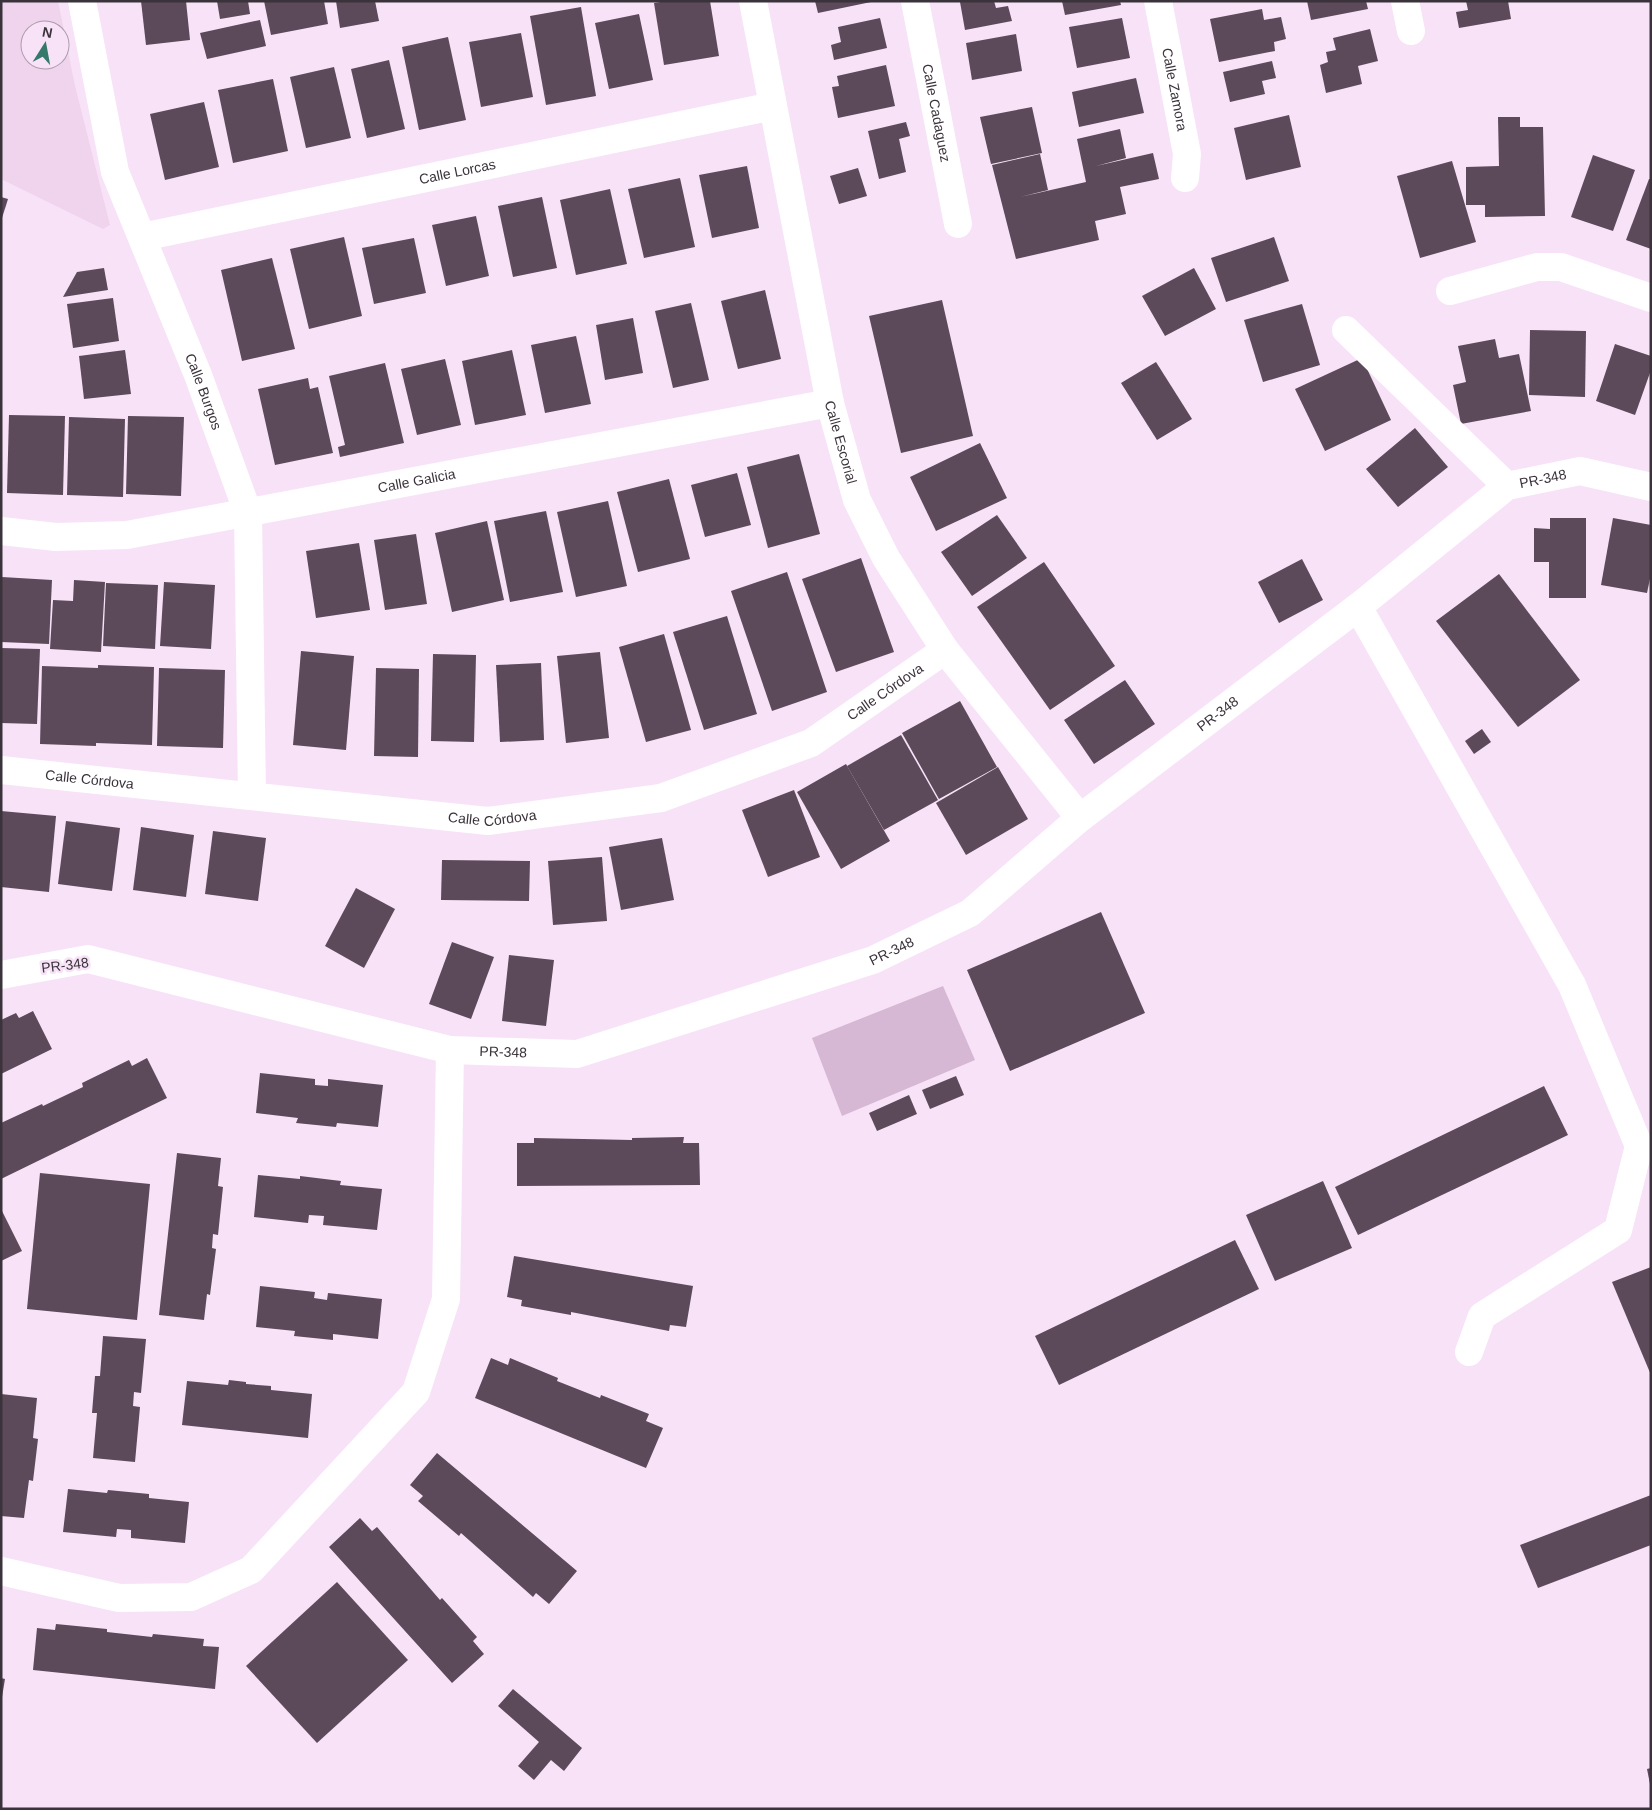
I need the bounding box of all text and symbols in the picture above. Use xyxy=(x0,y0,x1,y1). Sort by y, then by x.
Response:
north arrow xyxy=(20,20,70,70)
text: N xyxy=(41,23,54,41)
street label: Calle Zamora xyxy=(1159,47,1190,132)
street label: Calle Cadaguez xyxy=(919,62,954,163)
street label: Calle Lorcas xyxy=(418,156,497,187)
street label: Calle Burgos xyxy=(182,351,225,432)
street label: Calle Escorial xyxy=(822,399,860,486)
street label: Calle Galicia xyxy=(376,465,457,496)
street label: PR-348 xyxy=(1518,466,1568,491)
street label: Calle Córdova xyxy=(844,660,926,724)
street label: PR-348 xyxy=(1194,693,1241,734)
street label: Calle Córdova xyxy=(45,767,135,792)
street label: Calle Córdova xyxy=(447,807,538,829)
street label: PR-348 xyxy=(867,933,917,969)
street label: PR-348 xyxy=(40,954,90,976)
street label: PR-348 xyxy=(479,1043,527,1060)

